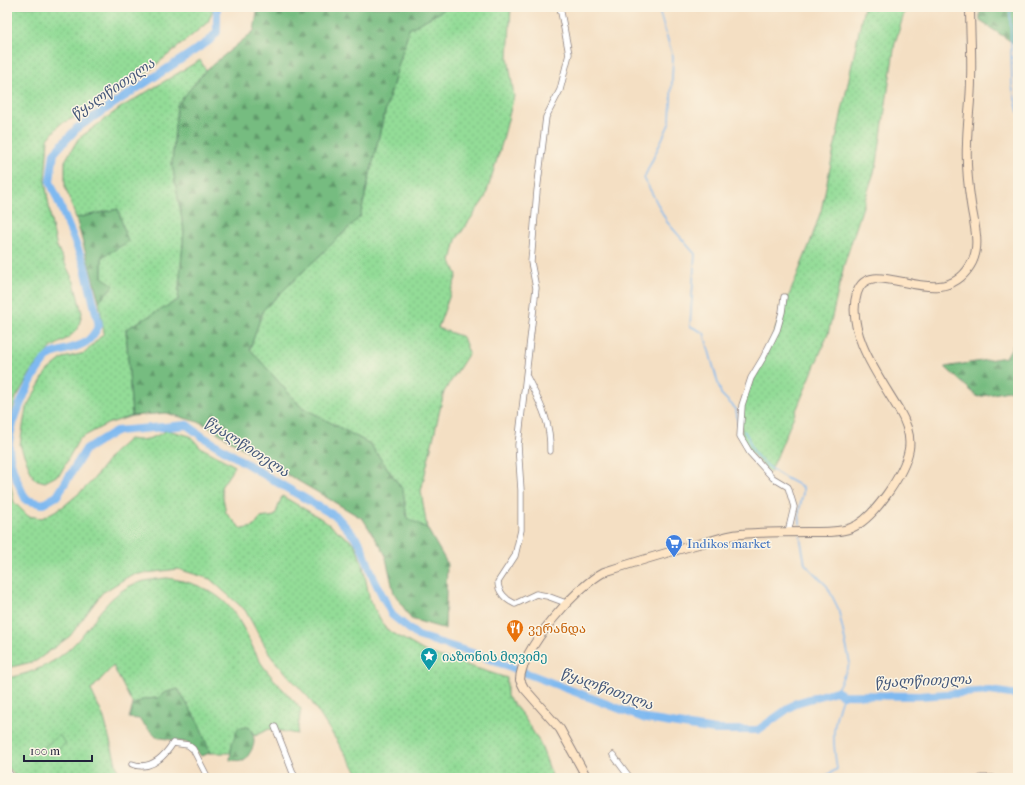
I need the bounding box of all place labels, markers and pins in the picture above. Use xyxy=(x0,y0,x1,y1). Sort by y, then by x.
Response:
supermarket icon: Indikos market xyxy=(664,533,684,558)
place label: Indikos market xyxy=(687,536,771,551)
restaurant icon: ვერანდა xyxy=(505,618,525,643)
place label: ვერანდა xyxy=(528,621,586,636)
place icon: იაზონის მღვიმე xyxy=(419,646,439,671)
place label: იაზონის მღვიმე xyxy=(442,649,548,664)

